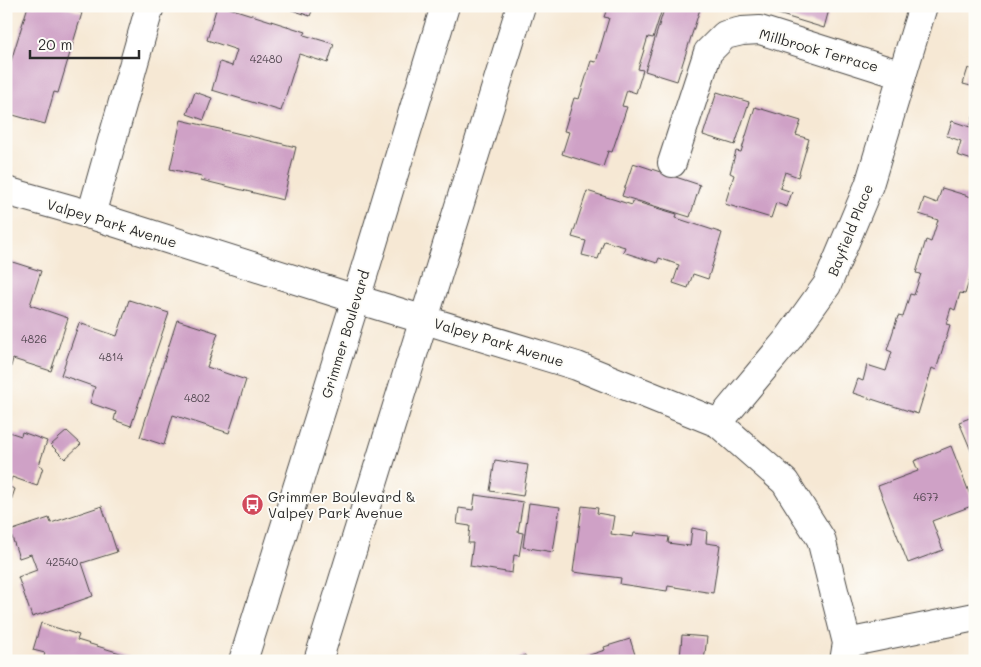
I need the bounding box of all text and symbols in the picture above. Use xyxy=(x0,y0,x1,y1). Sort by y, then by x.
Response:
street label: Millbrook Terrace xyxy=(757,24,881,76)
scale bar xyxy=(30,28,139,60)
text: 20 m xyxy=(38,34,72,54)
house number: 42480 xyxy=(250,51,282,66)
street label: Bayfield Place xyxy=(823,181,877,279)
street label: Valpey Park Avenue xyxy=(45,194,179,252)
street label: Grimmer Boulevard xyxy=(316,267,374,400)
street label: Valpey Park Avenue xyxy=(432,313,566,371)
house number: 4826 xyxy=(21,331,47,346)
house number: 4814 xyxy=(99,349,124,364)
house number: 4802 xyxy=(184,390,210,405)
place label: Grimmer Boulevard & Valpey Park Avenue xyxy=(268,487,416,522)
house number: 4677 xyxy=(913,489,939,504)
bus stop icon: Grimmer Boulevard & Valpey Park Avenue xyxy=(240,492,264,516)
house number: 42540 xyxy=(46,554,78,569)

